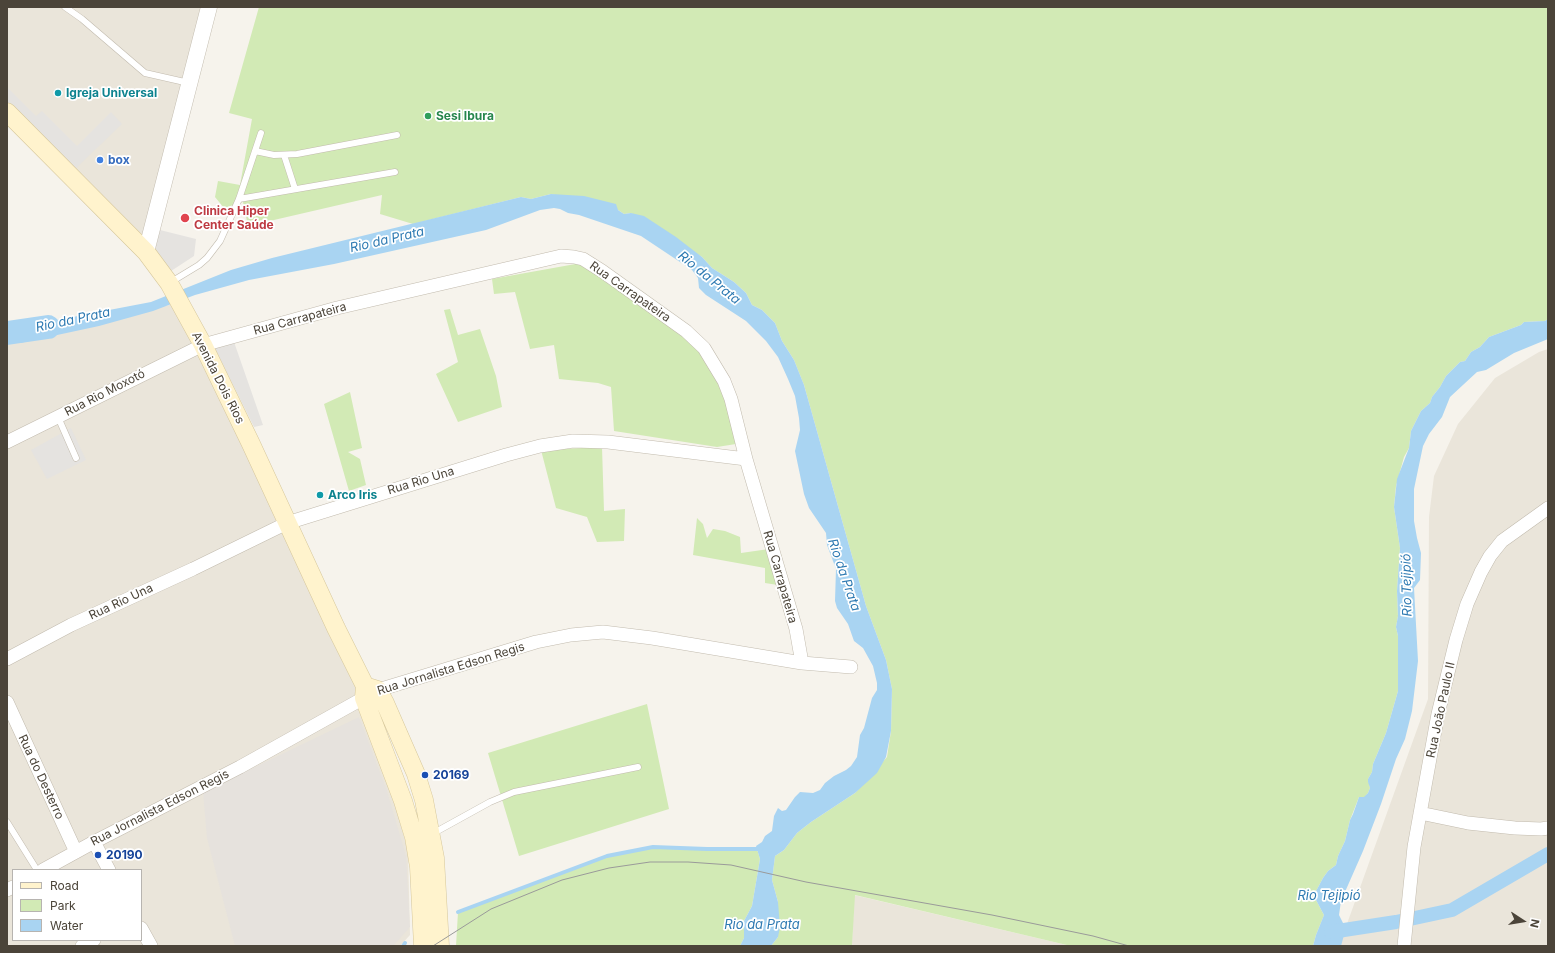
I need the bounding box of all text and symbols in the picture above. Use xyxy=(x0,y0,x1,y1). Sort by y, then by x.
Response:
place label: Igreja Universal xyxy=(66,86,157,100)
marker: Igreja Universal xyxy=(53,88,63,98)
place label: Sesi Ibura xyxy=(436,109,494,123)
marker: Sesi Ibura xyxy=(423,111,433,121)
place label: box xyxy=(108,153,130,167)
marker: box xyxy=(95,155,105,165)
place label: Clinica Hiper Center Saúde xyxy=(194,204,274,232)
marker: Clinica Hiper Center Saúde xyxy=(179,212,191,224)
water label: Rio da Prata xyxy=(348,224,426,256)
water label: Rio da Prata xyxy=(675,248,743,308)
street label: Rua Carrapateira xyxy=(587,259,673,325)
street label: Rua Carrapateira xyxy=(252,300,348,338)
water label: Rio da Prata xyxy=(34,305,112,335)
street label: Avenida Dois Rios xyxy=(189,330,247,426)
street label: Rua Rio Moxotó xyxy=(62,367,148,419)
street label: Rua Rio Una xyxy=(386,464,456,498)
place label: Arco Iris xyxy=(328,488,377,502)
marker: Arco Iris xyxy=(315,490,325,500)
street label: Rua Carrapateira xyxy=(760,529,800,625)
water label: Rio da Prata xyxy=(824,537,864,613)
water label: Rio Tejipió xyxy=(1399,553,1415,617)
street label: Rua Rio Una xyxy=(87,581,155,623)
street label: Rua Jornalista Edson Regis xyxy=(376,640,526,698)
street label: Rua João Paulo II xyxy=(1424,661,1458,759)
street label: Rua do Desterro xyxy=(15,732,67,822)
street label: Rua Jornalista Edson Regis xyxy=(88,767,232,849)
place label: 20169 xyxy=(433,768,469,782)
marker: 20169 xyxy=(420,770,430,780)
place label: 20190 xyxy=(106,848,143,862)
marker: 20190 xyxy=(93,850,103,860)
legend xyxy=(12,869,142,941)
text: Road xyxy=(50,878,79,893)
water label: Rio Tejipió xyxy=(1297,888,1361,904)
text: Park xyxy=(50,898,76,913)
north arrow xyxy=(1503,901,1543,941)
water label: Rio da Prata xyxy=(724,917,800,933)
text: Water xyxy=(50,918,83,933)
text: N xyxy=(1527,918,1542,929)

